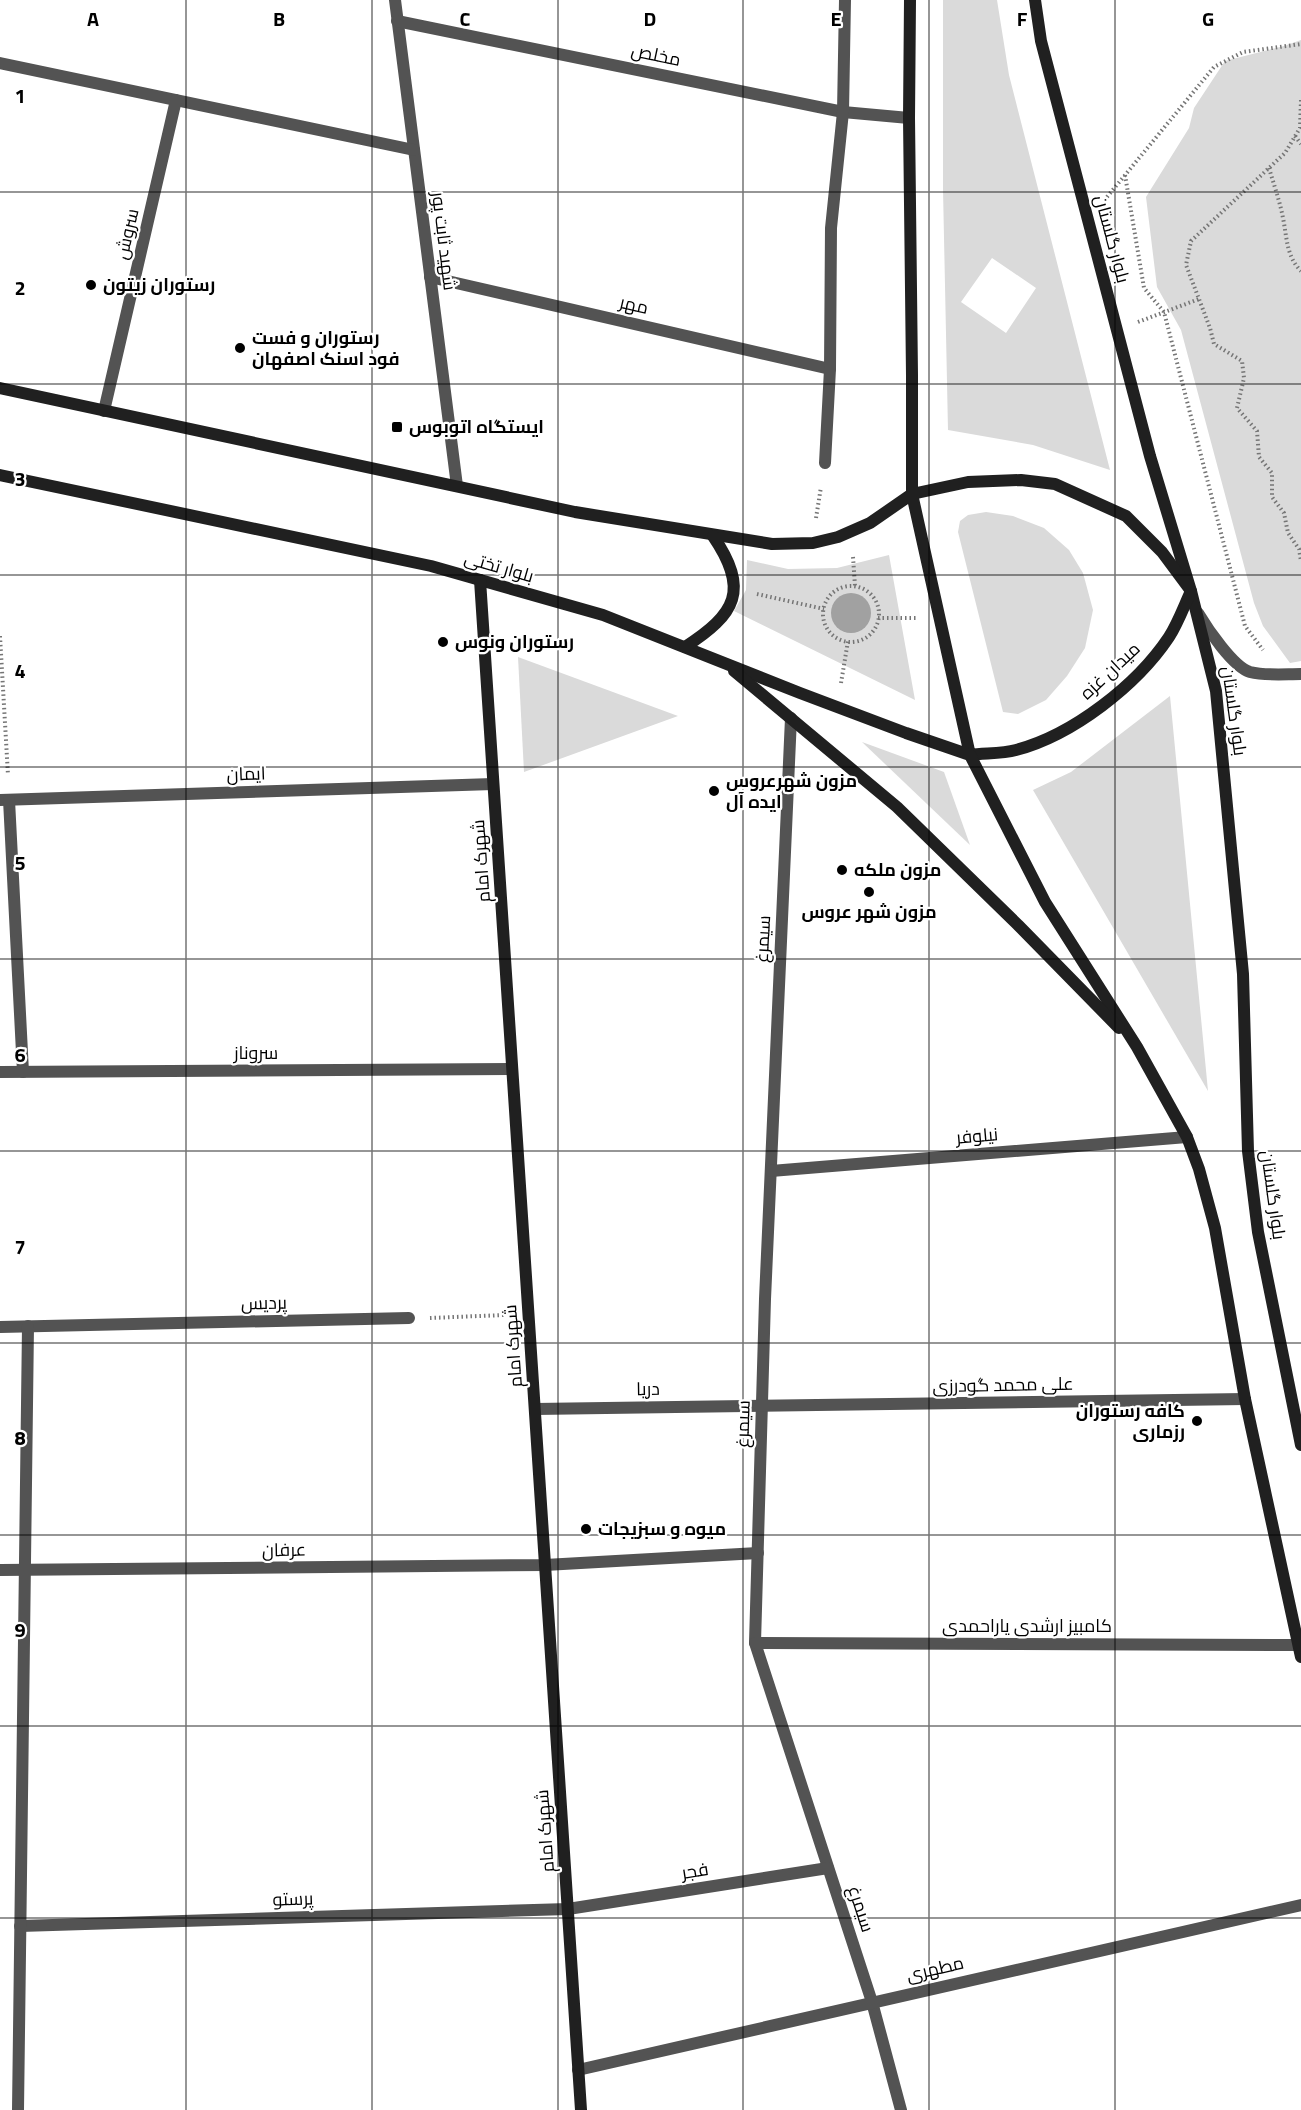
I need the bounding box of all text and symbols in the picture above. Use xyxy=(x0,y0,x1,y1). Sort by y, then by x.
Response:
text: A xyxy=(87,3,99,34)
text: B xyxy=(273,3,285,34)
text: C xyxy=(460,3,471,34)
text: D xyxy=(644,3,656,34)
text: E xyxy=(830,3,842,34)
text: F xyxy=(1017,3,1028,34)
text: G xyxy=(1202,3,1214,34)
street label: مخلص xyxy=(629,36,683,73)
text: 1 xyxy=(14,80,26,111)
street label: شهید ثابت پور xyxy=(425,189,464,292)
street label: بلوار گلستان xyxy=(1088,192,1137,286)
street label: سروش xyxy=(108,206,145,262)
place label: رستوران زیتون xyxy=(103,271,215,298)
text: 2 xyxy=(14,272,26,303)
marker: رستوران زیتون xyxy=(84,278,98,292)
street label: مهر xyxy=(616,288,651,321)
place label: رستوران و فست فود اسنک اصفهان xyxy=(252,324,400,372)
marker: رستوران و فست فود اسنک اصفهان xyxy=(233,341,247,355)
place label: ایستگاه اتوبوس xyxy=(409,413,544,440)
marker: ایستگاه اتوبوس xyxy=(390,420,404,434)
text: 3 xyxy=(14,463,26,494)
street label: بلوار تختی xyxy=(461,544,537,589)
place label: رستوران ونوس xyxy=(455,628,574,655)
marker: رستوران ونوس xyxy=(436,635,450,649)
street label: میدان غزه xyxy=(1073,636,1146,706)
text: 4 xyxy=(14,655,26,686)
street label: بلوار گلستان xyxy=(1215,664,1254,757)
street label: ایمان xyxy=(226,759,266,788)
place label: مزون شهرعروس ایده آل xyxy=(726,767,857,815)
marker: مزون شهرعروس ایده آل xyxy=(707,784,721,798)
street label: شهرک امام xyxy=(464,819,497,903)
text: 5 xyxy=(14,847,26,878)
place label: مزون ملکه xyxy=(854,856,941,883)
marker: مزون ملکه xyxy=(835,863,849,877)
marker: مزون شهر عروس xyxy=(862,885,876,899)
place label: مزون شهر عروس xyxy=(801,898,937,925)
street label: سیمرغ xyxy=(748,914,777,963)
text: 6 xyxy=(14,1039,26,1070)
street label: سروناز xyxy=(233,1039,278,1066)
street label: نیلوفر xyxy=(954,1120,999,1151)
street label: بلوار گلستان xyxy=(1254,1148,1293,1241)
text: 7 xyxy=(14,1231,26,1262)
street label: پردیس xyxy=(241,1289,287,1316)
street label: شهرک امام xyxy=(496,1304,529,1388)
street label: علی محمد گودرزی xyxy=(932,1370,1074,1399)
street label: دریا xyxy=(636,1375,660,1402)
place label: کافه رستوران رزماری xyxy=(1076,1397,1185,1445)
street label: سیمرغ xyxy=(728,1400,757,1448)
marker: کافه رستوران رزماری xyxy=(1190,1414,1204,1428)
text: 8 xyxy=(14,1422,26,1453)
place label: میوه و سبزیجات xyxy=(598,1515,726,1542)
marker: میوه و سبزیجات xyxy=(579,1522,593,1536)
street label: عرفان xyxy=(262,1536,306,1563)
street label: کامبیز ارشدی یاراحمدی xyxy=(942,1612,1112,1639)
text: 9 xyxy=(14,1614,26,1645)
street label: شهرک امام xyxy=(528,1789,561,1873)
street label: فجر xyxy=(678,1855,710,1886)
street label: سیمرغ xyxy=(841,1882,882,1936)
street label: پرستو xyxy=(272,1884,314,1913)
street label: مطهری xyxy=(903,1949,966,1988)

